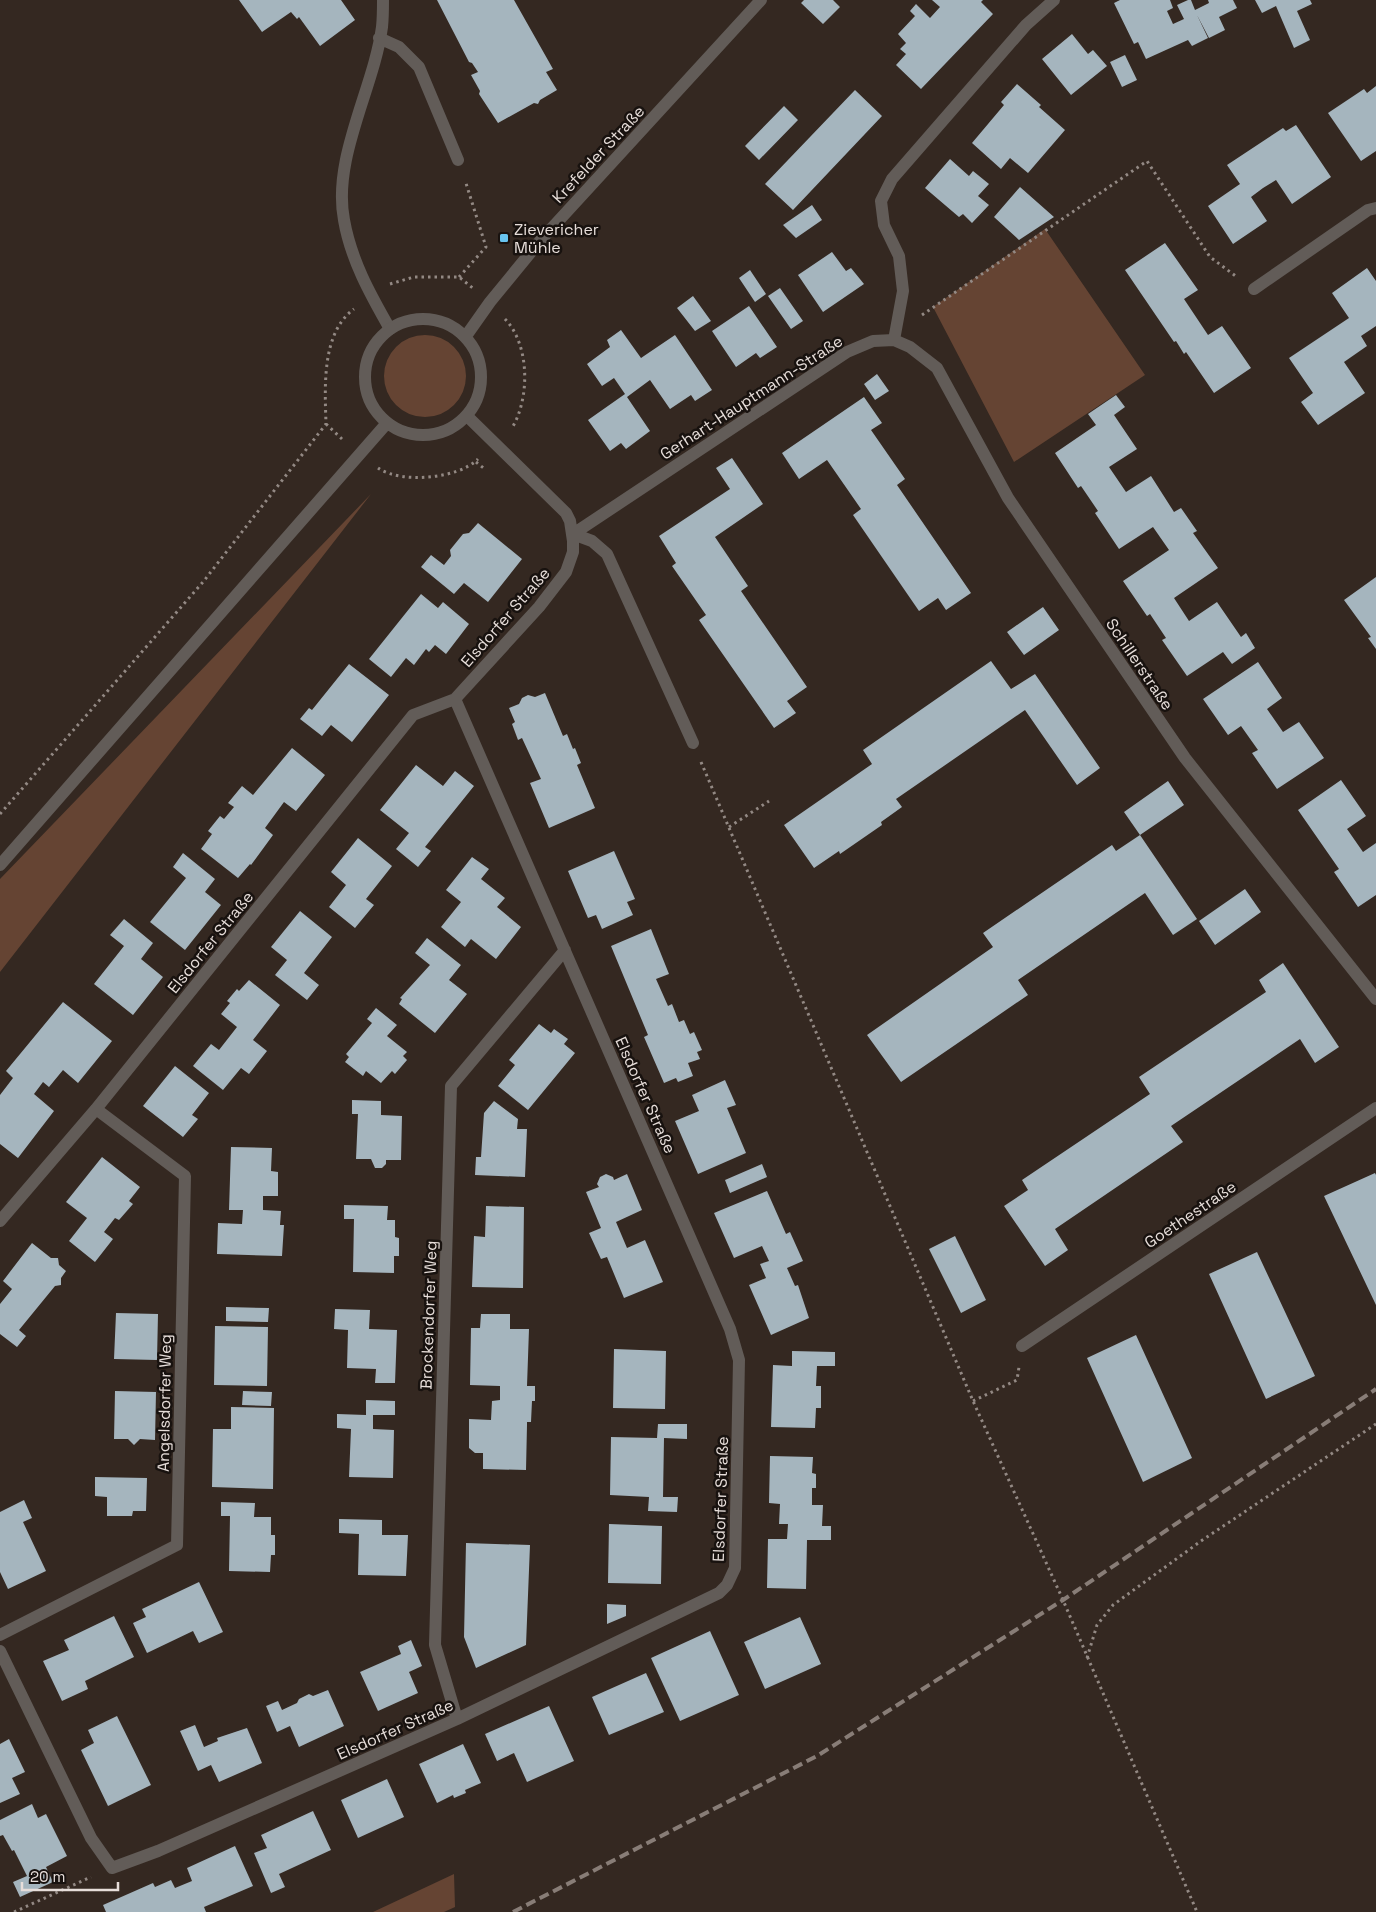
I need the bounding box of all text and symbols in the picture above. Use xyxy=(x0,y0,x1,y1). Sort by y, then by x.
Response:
street label: Krefelder Straße xyxy=(548,101,649,208)
place label: Zievericher Mühle xyxy=(514,219,599,258)
marker: Zievericher Mühle xyxy=(498,232,510,244)
street label: Gerhart-Hauptmann-Straße xyxy=(656,330,847,464)
street label: Elsdorfer Straße xyxy=(456,563,554,672)
street label: Schillerstraße xyxy=(1101,614,1178,714)
street label: Elsdorfer Straße xyxy=(163,887,258,998)
street label: Elsdorfer Straße xyxy=(610,1034,681,1157)
street label: Goethestraße xyxy=(1140,1176,1240,1253)
street label: Brockendorfer Weg xyxy=(415,1240,442,1390)
street label: Angelsdorfer Weg xyxy=(153,1334,176,1472)
street label: Elsdorfer Straße xyxy=(708,1436,733,1562)
street label: Elsdorfer Straße xyxy=(334,1694,457,1765)
scale bar xyxy=(22,1860,119,1892)
text: 20 m xyxy=(30,1867,65,1886)

